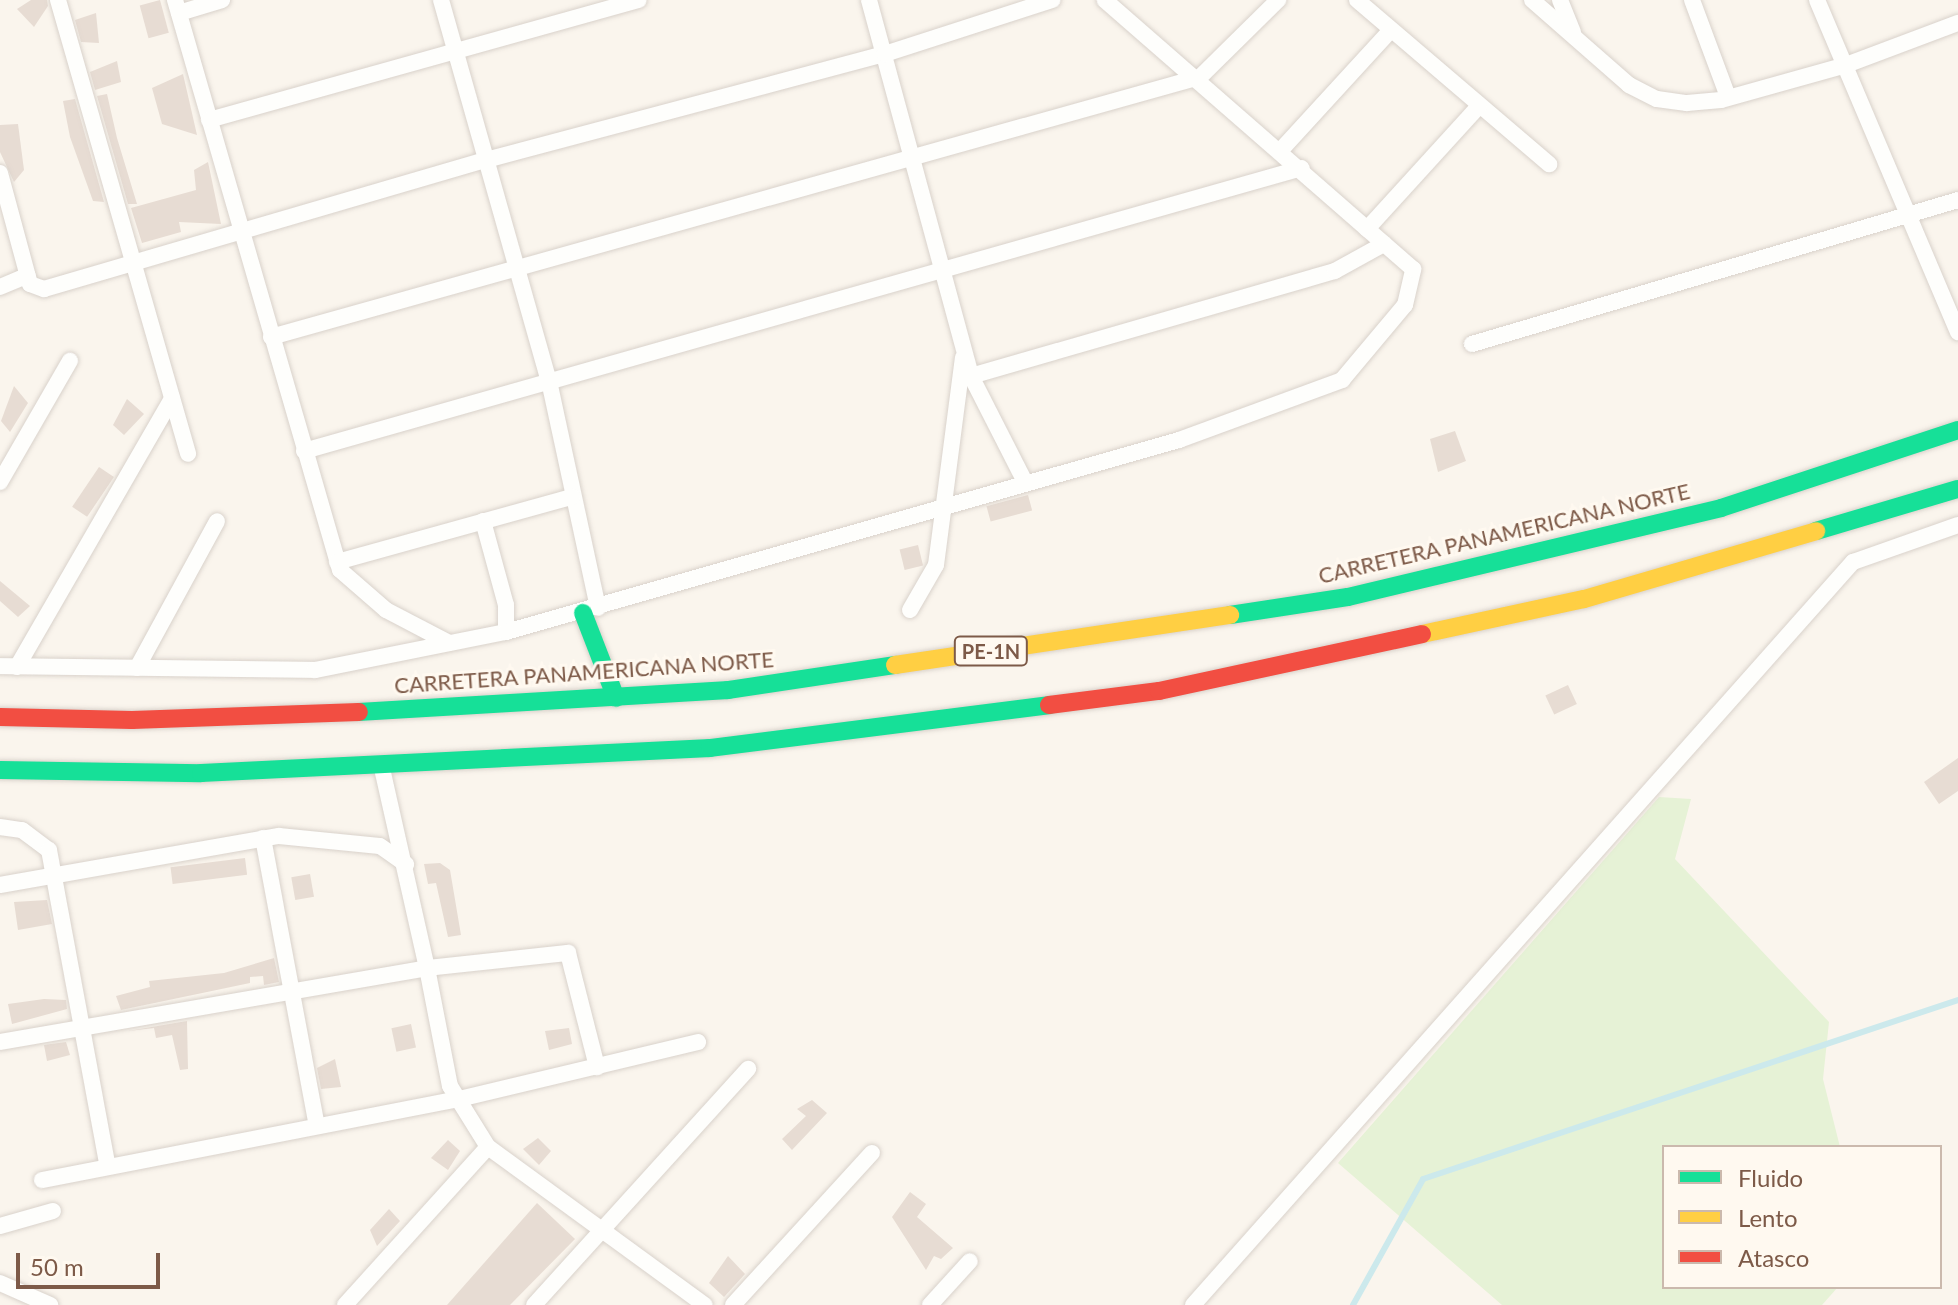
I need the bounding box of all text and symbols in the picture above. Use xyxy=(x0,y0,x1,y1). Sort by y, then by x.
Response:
street label: CARRETERA PANAMERICANA NORTE xyxy=(1315,477,1693,589)
road number: PE-1N xyxy=(953,635,1029,667)
street label: CARRETERA PANAMERICANA NORTE xyxy=(393,646,775,698)
legend xyxy=(1662,1145,1942,1289)
text: Fluido xyxy=(1738,1163,1803,1192)
text: Lento xyxy=(1738,1203,1798,1232)
scale bar xyxy=(20,1237,164,1287)
text: Atasco xyxy=(1738,1243,1809,1272)
text: 50 m xyxy=(30,1252,84,1281)

